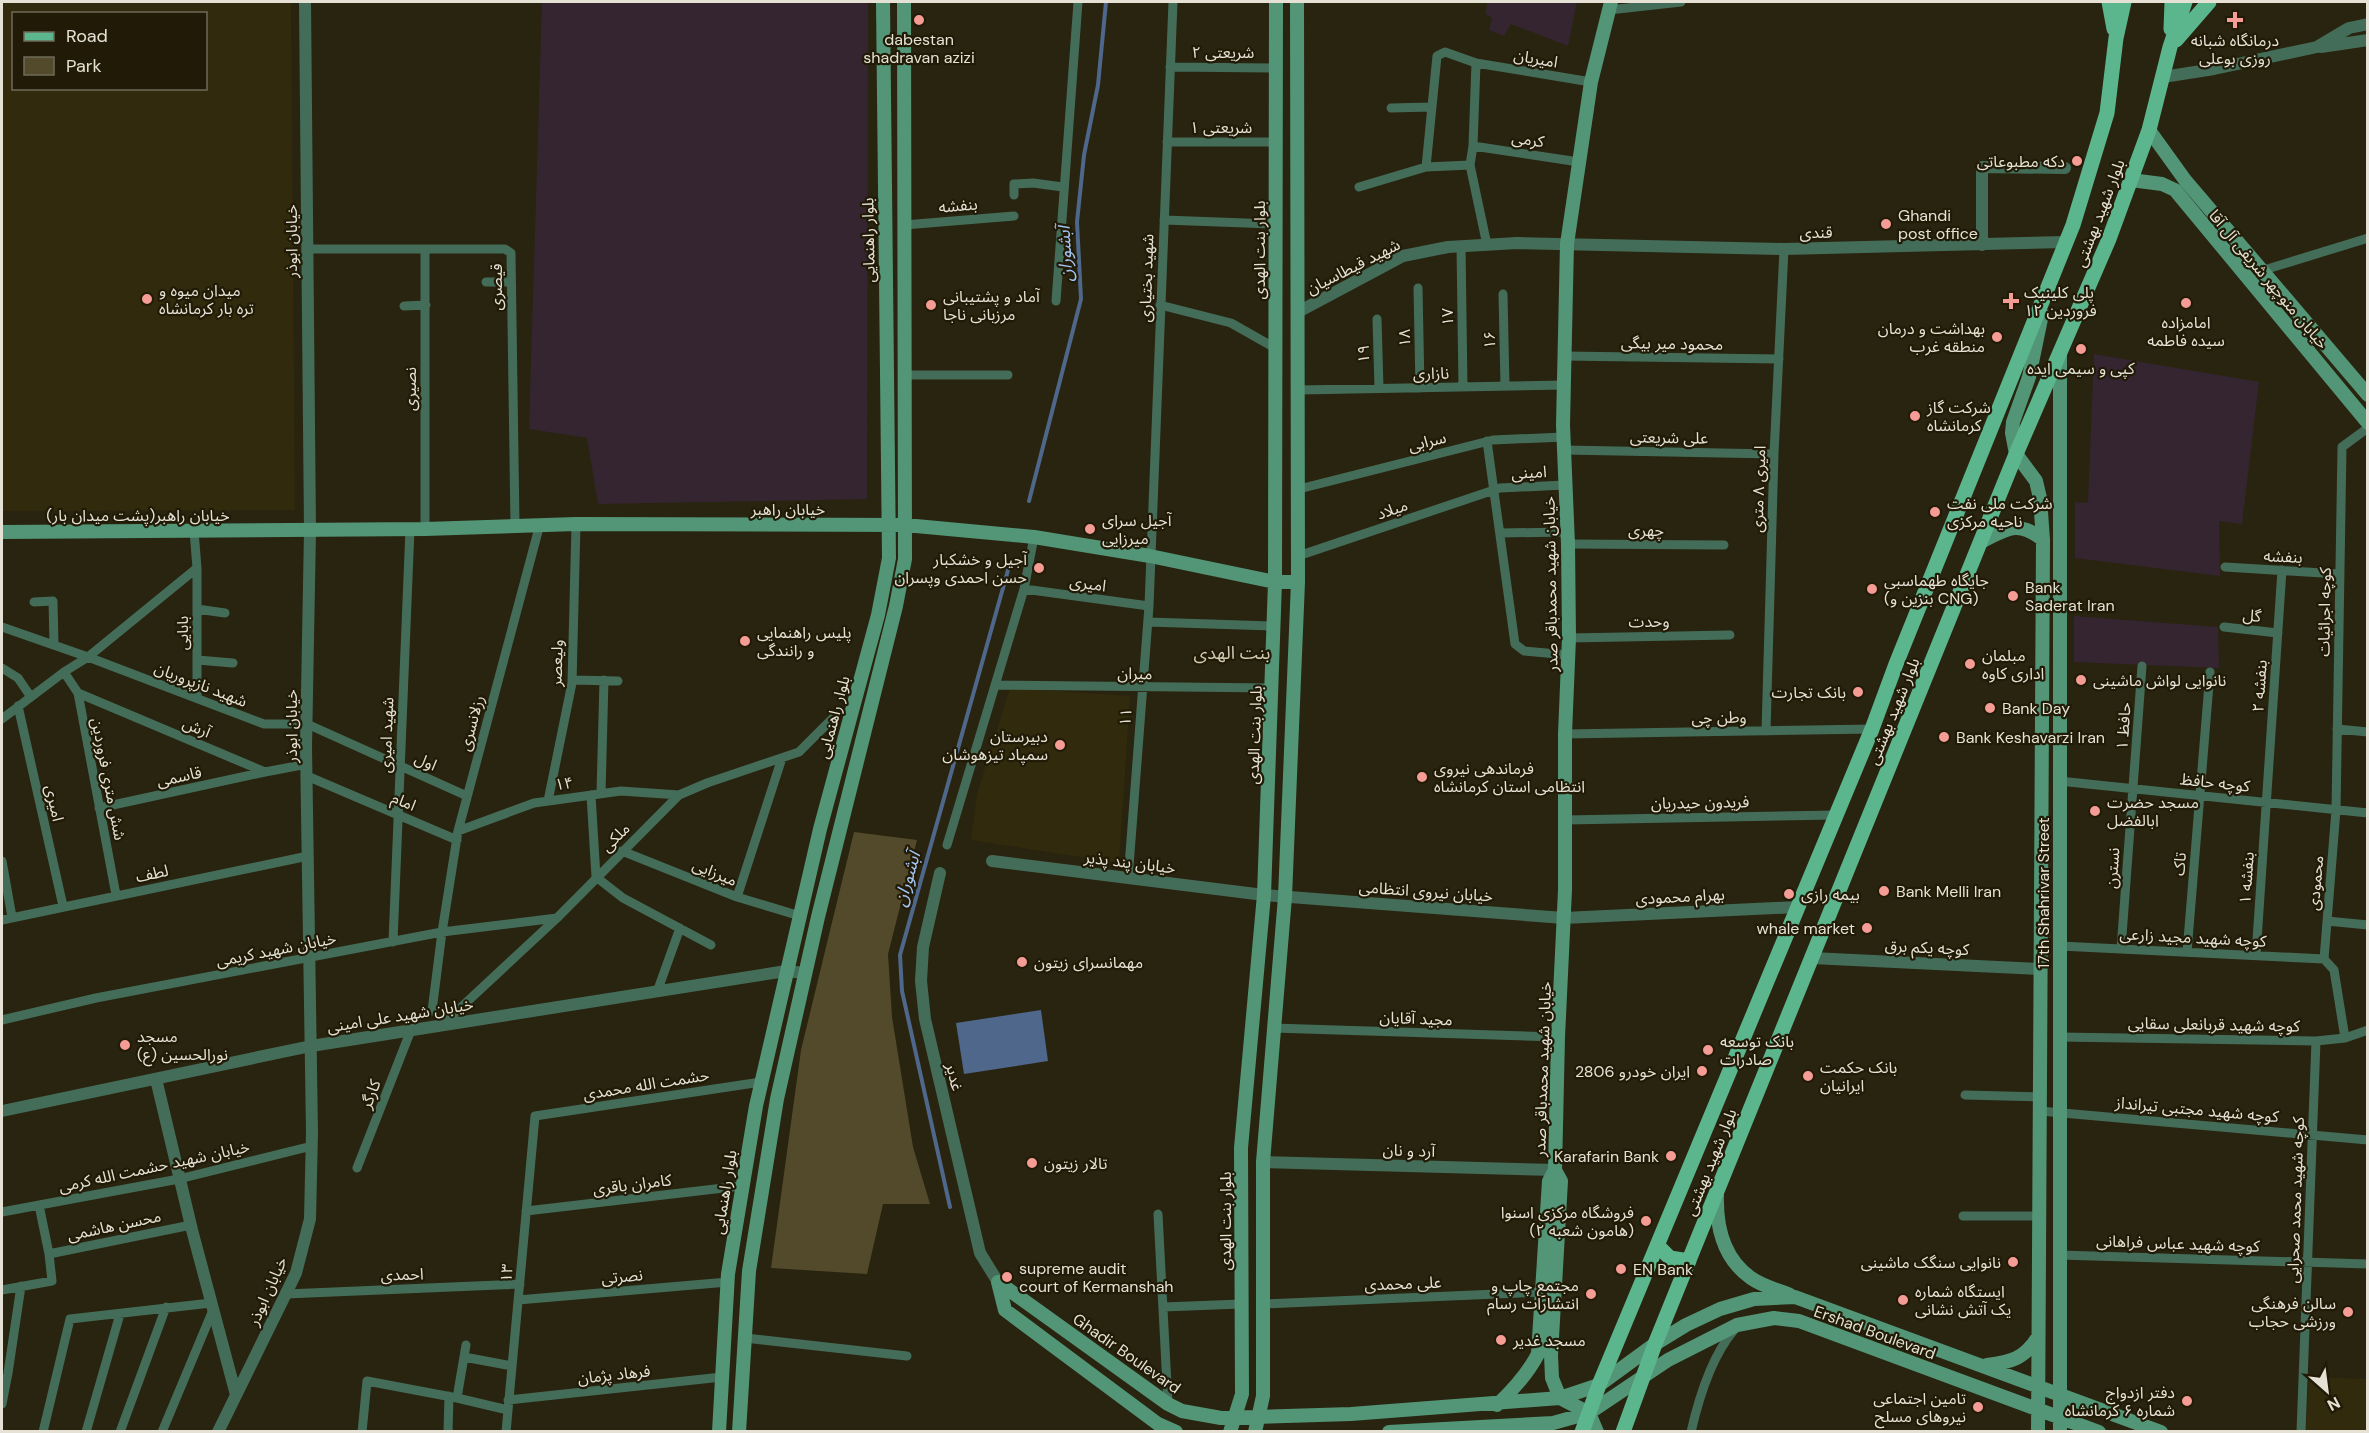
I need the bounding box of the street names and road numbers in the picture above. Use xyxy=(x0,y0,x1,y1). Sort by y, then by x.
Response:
street label: شریعتی ۲ xyxy=(1192,42,1254,63)
street label: امیریان xyxy=(1512,44,1560,73)
street label: شریعتی ۱ xyxy=(1190,117,1252,138)
street label: کرمی xyxy=(1510,127,1546,152)
street label: بلوار شهید بهشتی xyxy=(2069,156,2130,270)
street label: بنفشه xyxy=(938,193,978,218)
street label: بلوار راهنمایی xyxy=(857,197,880,283)
street label: بلوار بنت الهدی xyxy=(1249,201,1270,299)
street label: خیابان ابوذر xyxy=(281,204,302,279)
street label: خیابان منوچهر شریفی آل آقا xyxy=(2204,205,2333,353)
street label: قندی xyxy=(1799,222,1833,243)
street label: شهید بختیاری xyxy=(1134,233,1159,323)
street label: شهید قیطاسیان xyxy=(1303,234,1404,299)
street label: قیصری xyxy=(486,264,507,310)
street label: ۱۷ xyxy=(1437,308,1458,326)
street label: ۱۸ xyxy=(1394,329,1415,347)
street label: ۱۶ xyxy=(1479,331,1500,349)
street label: محمود میر بیگی xyxy=(1621,332,1723,355)
street label: ۱۹ xyxy=(1353,344,1374,363)
street label: نازاری xyxy=(1413,363,1449,384)
street label: نصیری xyxy=(400,367,421,411)
street label: علی شریعتی xyxy=(1630,426,1708,449)
street label: سرابی xyxy=(1406,427,1448,456)
street label: امیری ۸ متری xyxy=(1746,445,1771,533)
street label: امینی xyxy=(1511,461,1547,484)
street label: میلاد xyxy=(1374,494,1411,525)
street label: خیابان شهید محمدباقر صدر xyxy=(1538,496,1563,673)
street label: خیابان راهبر xyxy=(750,499,825,520)
street label: خیابان راهبر(پشت میدان بار) xyxy=(46,505,230,526)
street label: چهری xyxy=(1628,520,1664,541)
street label: بنفشه xyxy=(2263,545,2303,568)
street label: کوچه اجرائیات xyxy=(2313,567,2336,657)
street label: امیری xyxy=(1068,571,1108,596)
street label: گل xyxy=(2242,604,2263,627)
street label: وحدت xyxy=(1628,611,1670,632)
street label: بابایی xyxy=(172,616,193,650)
street label: ولیعصر xyxy=(545,639,568,688)
street label: بلوار شهید بهشتی xyxy=(1862,655,1925,768)
street label: شهید نازپروریان xyxy=(151,657,250,712)
street label: بنفشه ۲ xyxy=(2247,659,2272,713)
street label: میران xyxy=(1117,663,1153,684)
street label: بلوار راهنمایی xyxy=(812,673,855,761)
street label: بلوار بنت الهدی xyxy=(1242,685,1267,785)
street label: خیابان ابوذر xyxy=(281,689,302,764)
street label: رزلانسری xyxy=(454,693,489,753)
street label: شهید امیری xyxy=(375,697,398,773)
street label: حافظ ۱ xyxy=(2111,701,2136,751)
street label: ۱۱ xyxy=(1114,707,1137,727)
street label: وطن چی xyxy=(1691,707,1747,729)
street label: آرش xyxy=(180,712,215,743)
street label: شش متری فروردین xyxy=(86,716,131,842)
street label: اول xyxy=(411,747,440,776)
street label: قاسمی xyxy=(155,761,203,791)
street label: کوچه حافظ xyxy=(2179,768,2251,797)
street label: ۱۴ xyxy=(554,772,575,795)
street label: امیری xyxy=(40,783,69,823)
street label: امام xyxy=(388,787,419,818)
street label: فریدون حیدریان xyxy=(1651,791,1749,814)
street label: 17th Shahrivar Street xyxy=(2033,817,2054,969)
street label: ملکی xyxy=(596,818,634,856)
street label: خیابان پند پذیر xyxy=(1082,846,1177,879)
street label: نسترن xyxy=(2101,847,2124,889)
street label: تاک xyxy=(2168,851,2191,877)
street label: بنفشه ۱ xyxy=(2234,851,2259,905)
street label: میرزایی xyxy=(689,854,740,891)
street label: محمودی xyxy=(2303,855,2328,911)
street label: لطف xyxy=(134,860,170,887)
street label: خیابان نیروی انتظامی xyxy=(1358,876,1494,907)
street label: بهرام محمودی xyxy=(1635,884,1725,911)
street label: کوچه شهید مجید زارعی xyxy=(2119,923,2267,952)
street label: خیابان شهید کریمی xyxy=(214,928,338,971)
street label: کوچه یکم برق xyxy=(1884,935,1970,962)
street label: خیابان شهید محمدباقر صدر xyxy=(1529,981,1556,1158)
street label: خیابان شهید علی امینی xyxy=(325,994,475,1037)
street label: مجید آقایان xyxy=(1379,1007,1453,1030)
street label: کوچه شهید قربانعلی سقایی xyxy=(2128,1012,2301,1037)
street label: غدیر xyxy=(941,1060,968,1093)
street label: حشمت الله محمدی xyxy=(582,1064,711,1105)
street label: کارگر xyxy=(355,1076,386,1113)
street label: کوچه شهید مجتبی تیرانداز xyxy=(2113,1092,2280,1127)
street label: بلوار شهید بهشتی xyxy=(1679,1106,1742,1219)
street label: کوچه شهید محمد صحرایی xyxy=(2282,1116,2309,1284)
street label: خیابان شهید حشمت الله کرمی xyxy=(57,1136,252,1197)
street label: آرد و نان xyxy=(1382,1139,1437,1162)
street label: بلوار راهنمایی xyxy=(707,1148,742,1236)
street label: کامران باقری xyxy=(591,1169,673,1200)
street label: بلوار بنت الهدی xyxy=(1215,1172,1236,1270)
street label: محسن هاشمی xyxy=(65,1205,163,1246)
street label: کوچه شهید عباس فراهانی xyxy=(2096,1230,2261,1257)
street label: خیابان ابوذر xyxy=(243,1253,292,1330)
street label: احمدی xyxy=(380,1263,424,1286)
street label: ۱۳ xyxy=(495,1263,518,1283)
street label: نصرتی xyxy=(600,1264,644,1289)
street label: علی محمدی xyxy=(1364,1272,1442,1295)
street label: Ershad Boulevard xyxy=(1811,1301,1939,1364)
street label: Ghadir Boulevard xyxy=(1069,1308,1185,1398)
street label: فرهاد پژمان xyxy=(577,1360,652,1389)

